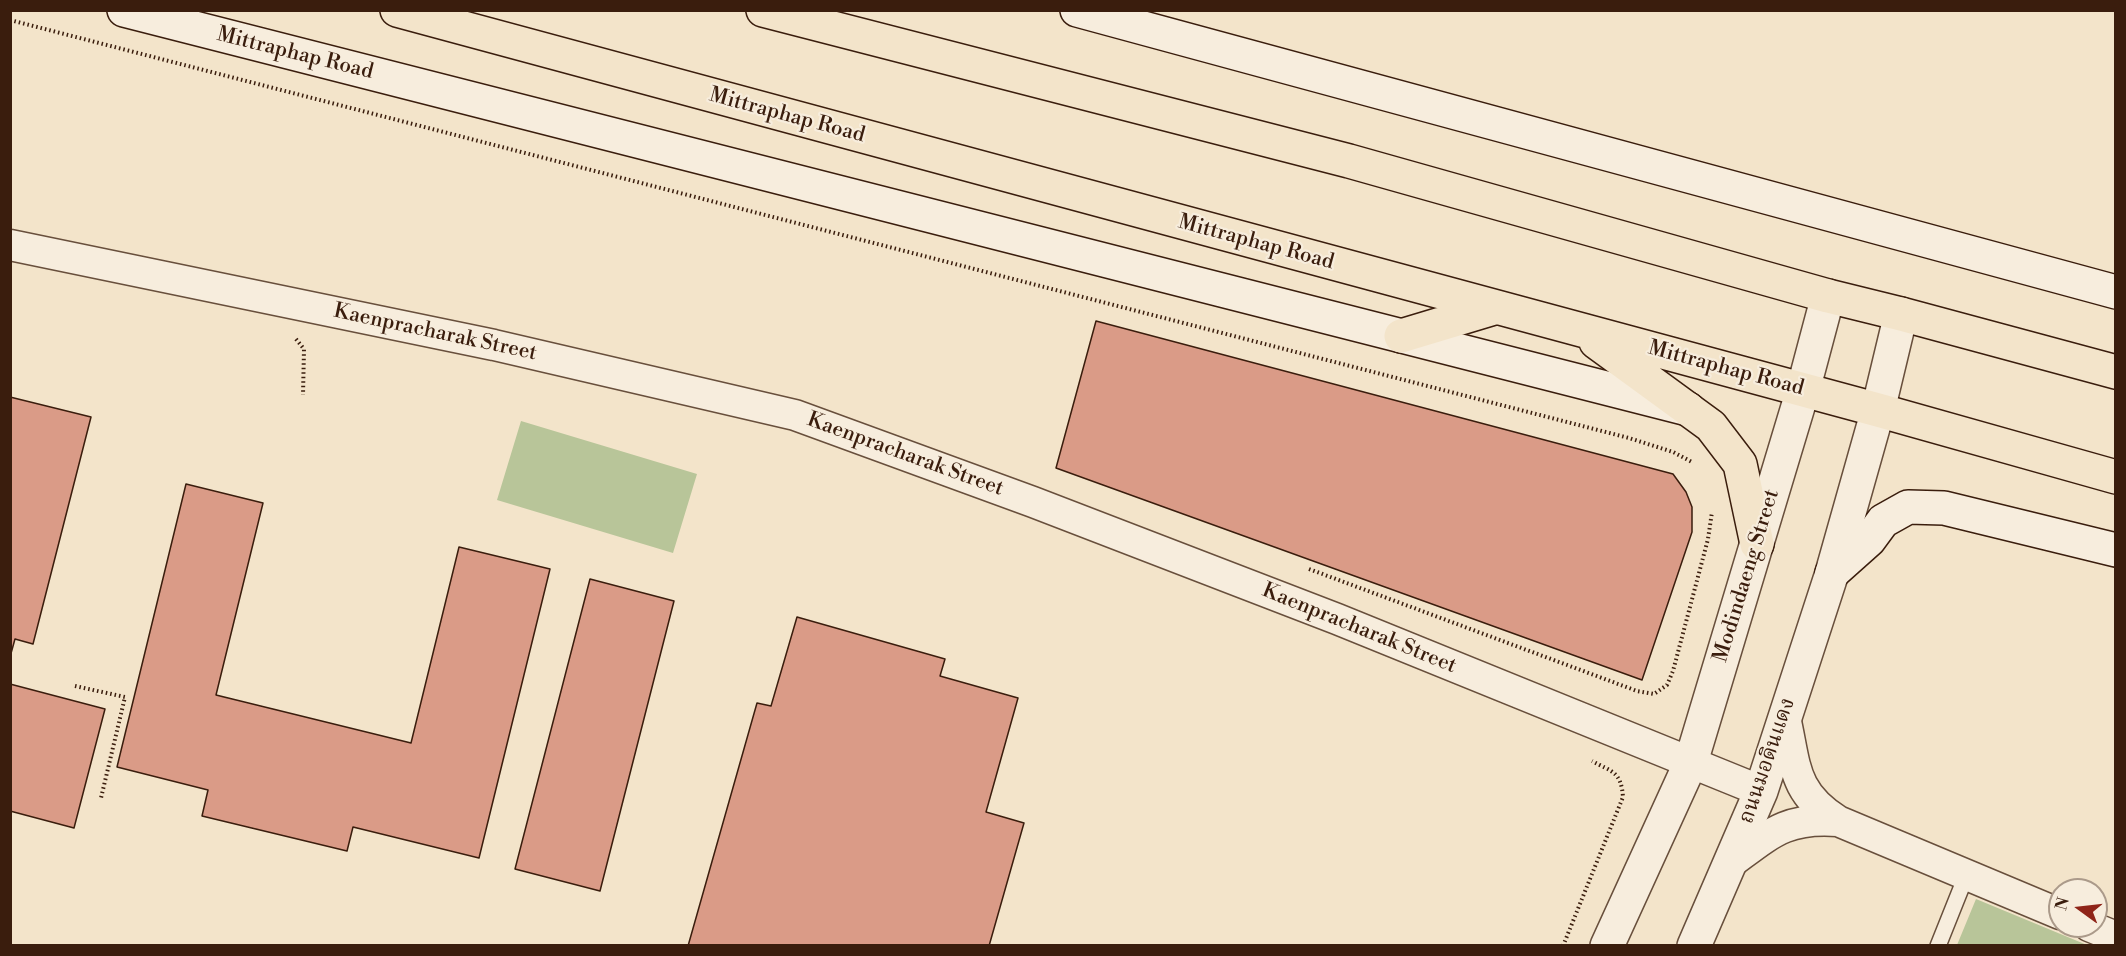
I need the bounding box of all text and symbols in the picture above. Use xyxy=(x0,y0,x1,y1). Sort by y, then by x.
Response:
street label: Mittraphap Road xyxy=(214,22,376,86)
street label: Mittraphap Road xyxy=(706,83,868,149)
street label: Mittraphap Road xyxy=(1175,210,1337,276)
street label: Kaenpracharak Street xyxy=(331,299,539,367)
street label: Mittraphap Road xyxy=(1645,336,1807,402)
street label: Kaenpracharak Street xyxy=(803,408,1007,502)
street label: Modindaeng Street xyxy=(1709,486,1785,666)
street label: Kaenpracharak Street xyxy=(1258,579,1460,679)
street label: ถนนมอดินแดง xyxy=(1735,695,1801,827)
north arrow xyxy=(2048,878,2108,938)
text: N xyxy=(2051,895,2074,913)

